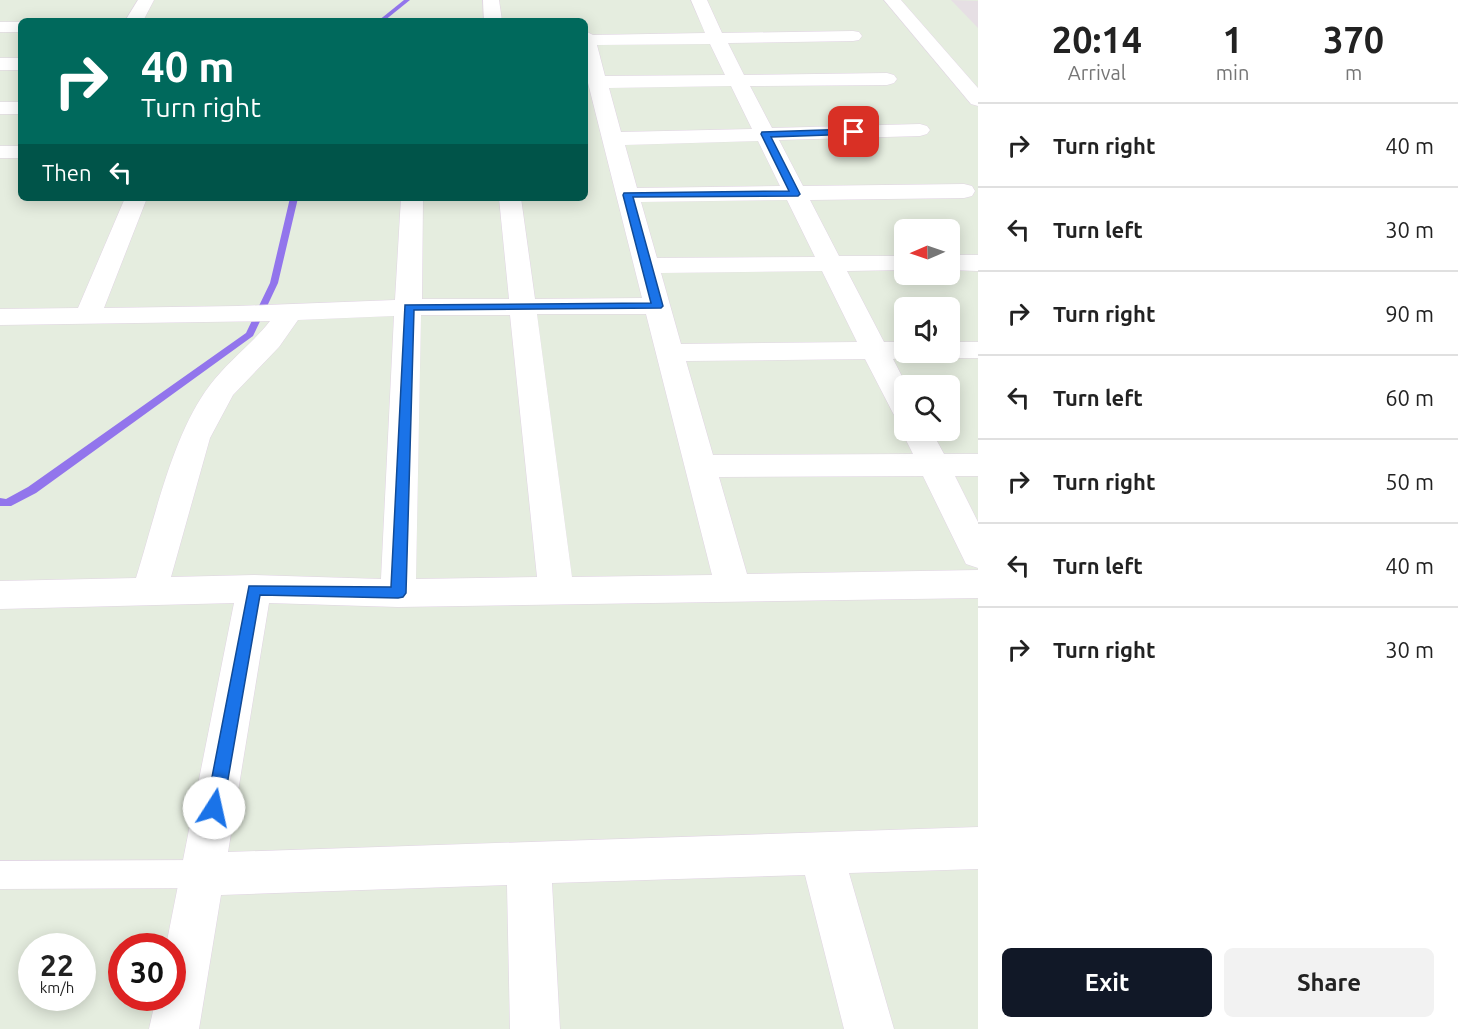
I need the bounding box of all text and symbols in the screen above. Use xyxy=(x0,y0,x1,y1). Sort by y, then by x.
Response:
text: 20:14 xyxy=(1052,19,1142,60)
text: 1 xyxy=(1222,19,1243,60)
text: 370 xyxy=(1323,19,1384,60)
icon: right xyxy=(42,42,120,120)
text: 40 m xyxy=(141,43,235,90)
text: Arrival xyxy=(1068,61,1126,84)
text: min xyxy=(1216,61,1249,84)
text: m xyxy=(1345,61,1362,84)
text: Turn right xyxy=(141,92,261,122)
pin xyxy=(828,106,879,157)
icon: arrive xyxy=(837,115,870,148)
icon: right xyxy=(1002,129,1035,162)
text: Turn right xyxy=(1053,133,1155,158)
text: 40 m xyxy=(1385,133,1434,158)
icon: left xyxy=(104,156,137,189)
text: Then xyxy=(42,160,92,185)
icon: left xyxy=(1002,213,1035,246)
text: Turn left xyxy=(1053,217,1143,242)
text: 30 m xyxy=(1385,217,1434,242)
north arrow xyxy=(894,219,960,285)
map controls xyxy=(894,219,960,441)
button: sound xyxy=(894,297,960,363)
icon: right xyxy=(1002,297,1035,330)
text: Turn right xyxy=(1053,301,1155,326)
text: 90 m xyxy=(1385,301,1434,326)
button: search xyxy=(894,375,960,441)
icon: left xyxy=(1002,381,1035,414)
text: Turn left xyxy=(1053,385,1143,410)
text: 60 m xyxy=(1385,385,1434,410)
icon: right xyxy=(1002,465,1035,498)
text: Turn right xyxy=(1053,469,1155,494)
text: 50 m xyxy=(1385,469,1434,494)
icon: left xyxy=(1002,549,1035,582)
text: Turn left xyxy=(1053,553,1143,578)
text: 40 m xyxy=(1385,553,1434,578)
icon: right xyxy=(1002,633,1035,666)
text: Turn right xyxy=(1053,637,1155,662)
text: 30 m xyxy=(1385,637,1434,662)
position arrow xyxy=(182,776,246,840)
speed limit sign: 30 xyxy=(108,933,186,1011)
text: 22 xyxy=(40,948,74,982)
button: Exit xyxy=(1002,948,1212,1017)
button: Share xyxy=(1224,948,1434,1017)
text: km/h xyxy=(40,979,74,996)

